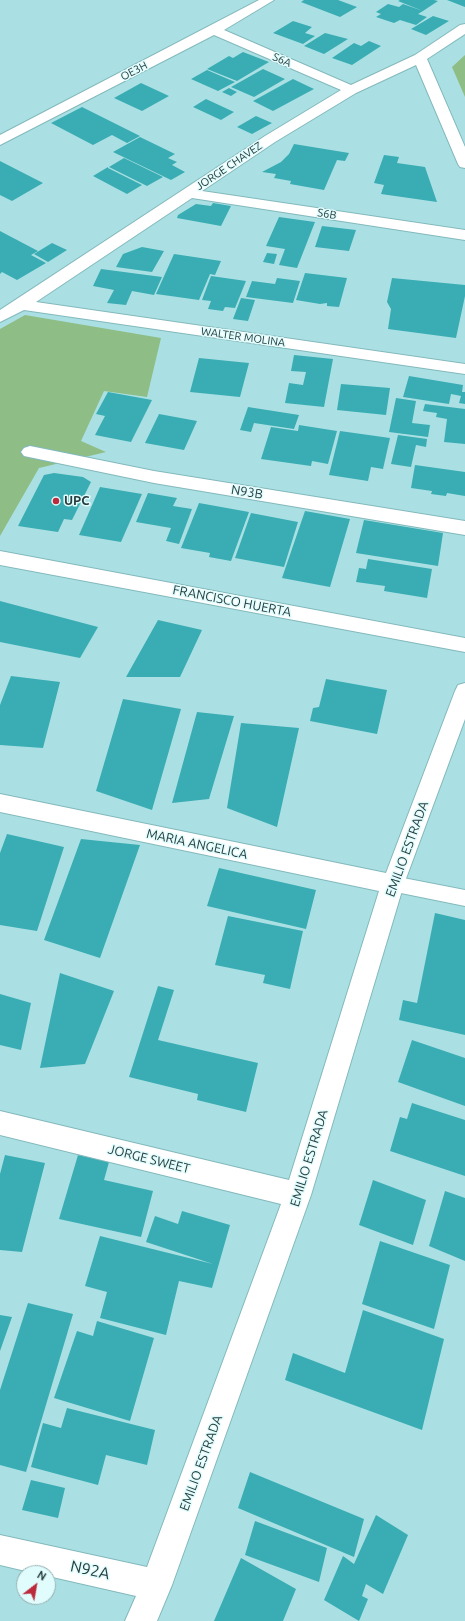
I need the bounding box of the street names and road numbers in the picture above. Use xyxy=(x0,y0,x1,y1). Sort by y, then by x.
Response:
street label: S6A xyxy=(271,50,293,70)
street label: OE3H xyxy=(118,59,150,83)
street label: JORGE CHAVEZ xyxy=(193,139,265,193)
street label: S6B xyxy=(317,206,337,222)
street label: WALTER MOLINA xyxy=(200,325,286,349)
street label: N93B xyxy=(230,482,264,502)
street label: FRANCISCO HUERTA xyxy=(171,582,293,620)
street label: EMILIO ESTRADA xyxy=(382,799,432,899)
street label: MARIA ANGELICA xyxy=(145,826,249,862)
street label: EMILIO ESTRADA xyxy=(287,1108,331,1208)
street label: JORGE SWEET xyxy=(106,1141,192,1177)
street label: EMILIO ESTRADA xyxy=(176,1413,226,1513)
street label: N92A xyxy=(69,1556,111,1584)

